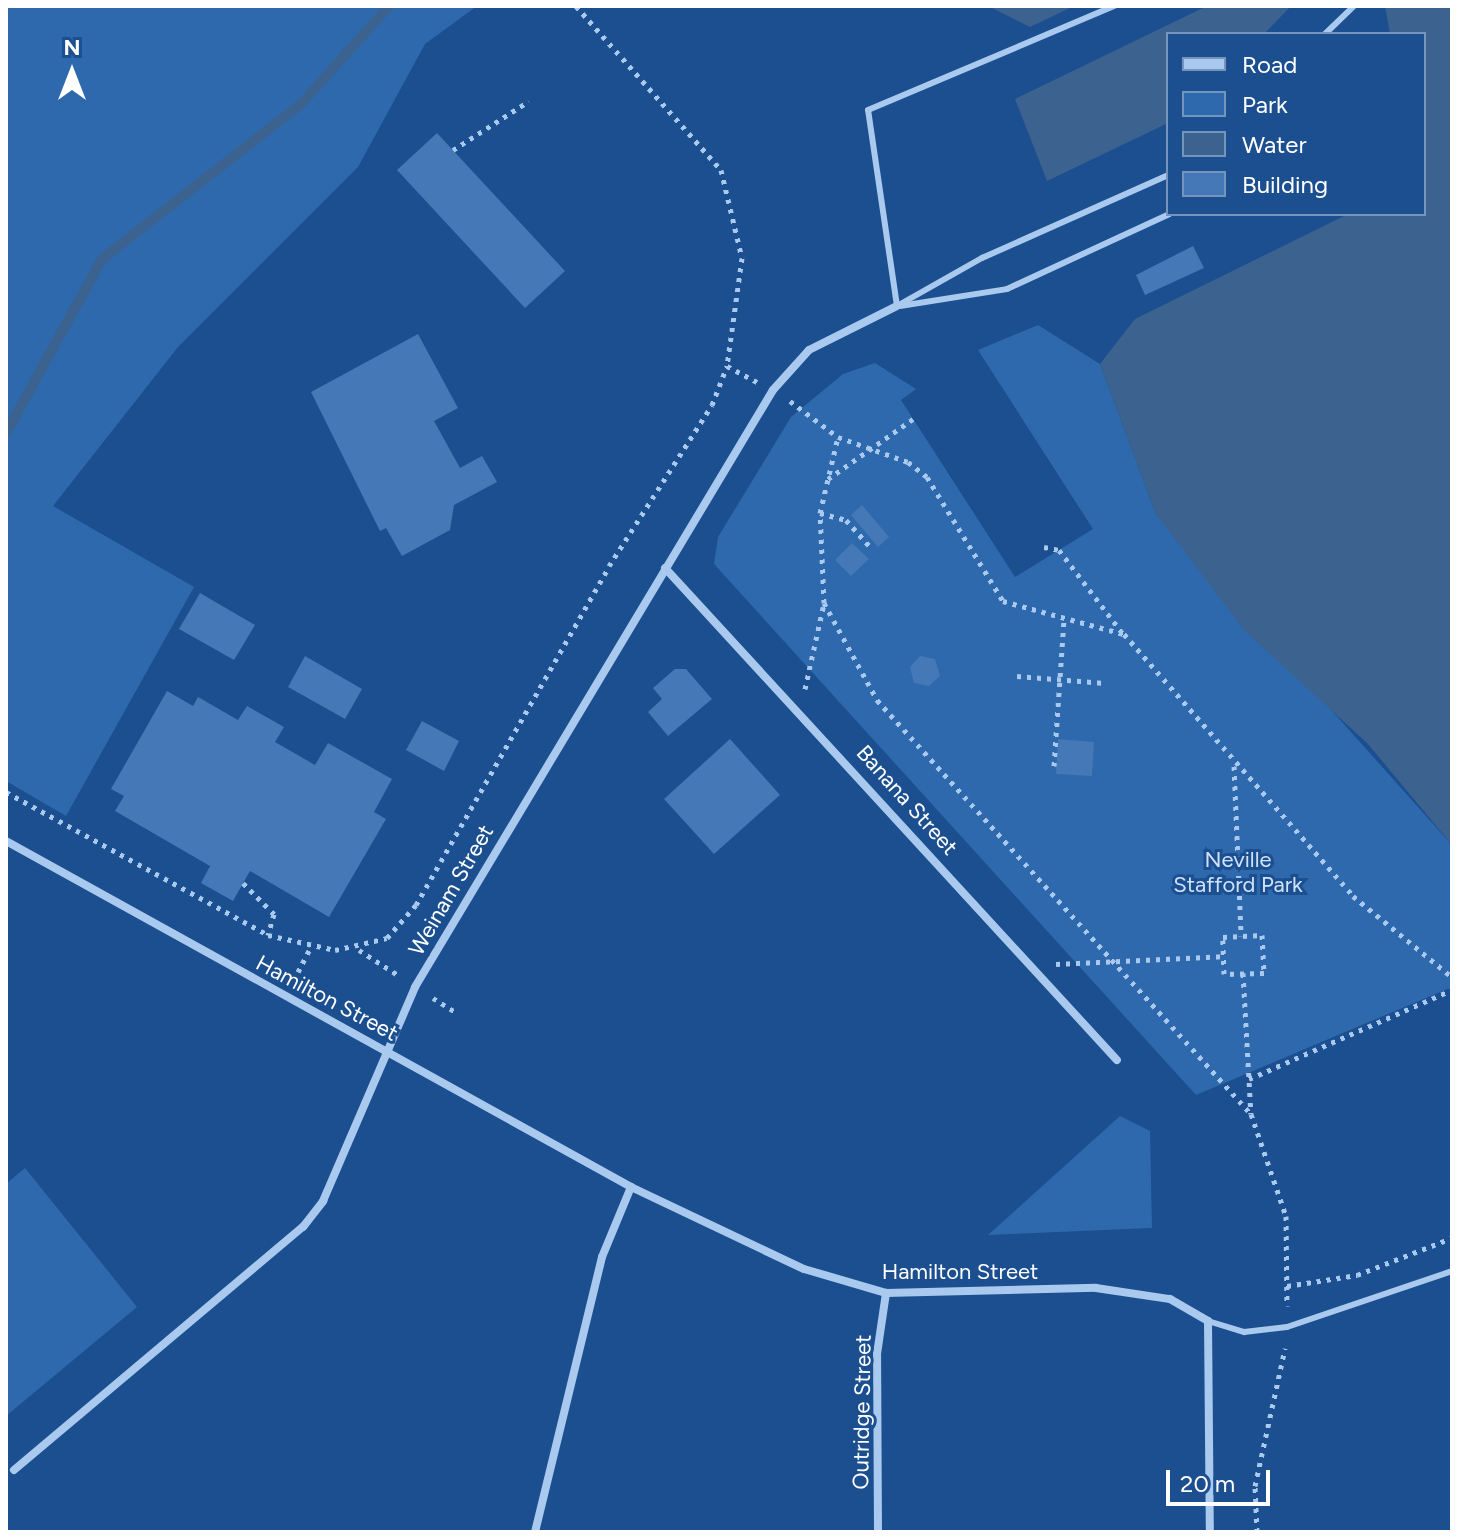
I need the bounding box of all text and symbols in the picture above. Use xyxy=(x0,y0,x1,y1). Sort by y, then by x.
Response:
north arrow xyxy=(32,32,112,112)
legend xyxy=(1166,32,1426,216)
text: N xyxy=(63,34,81,61)
text: Road xyxy=(1242,50,1297,79)
text: Park xyxy=(1242,90,1288,119)
text: Water xyxy=(1242,130,1307,159)
text: Building xyxy=(1242,170,1328,199)
street label: Banana Street xyxy=(851,740,963,860)
street label: Weinam Street xyxy=(403,820,499,960)
park label: Neville Stafford Park xyxy=(1173,846,1303,898)
street label: Hamilton Street xyxy=(252,950,402,1046)
street label: Hamilton Street xyxy=(882,1259,1038,1285)
street label: Outridge Street xyxy=(847,1334,877,1490)
scale bar xyxy=(1170,1454,1274,1504)
text: 20 m xyxy=(1180,1469,1235,1498)

